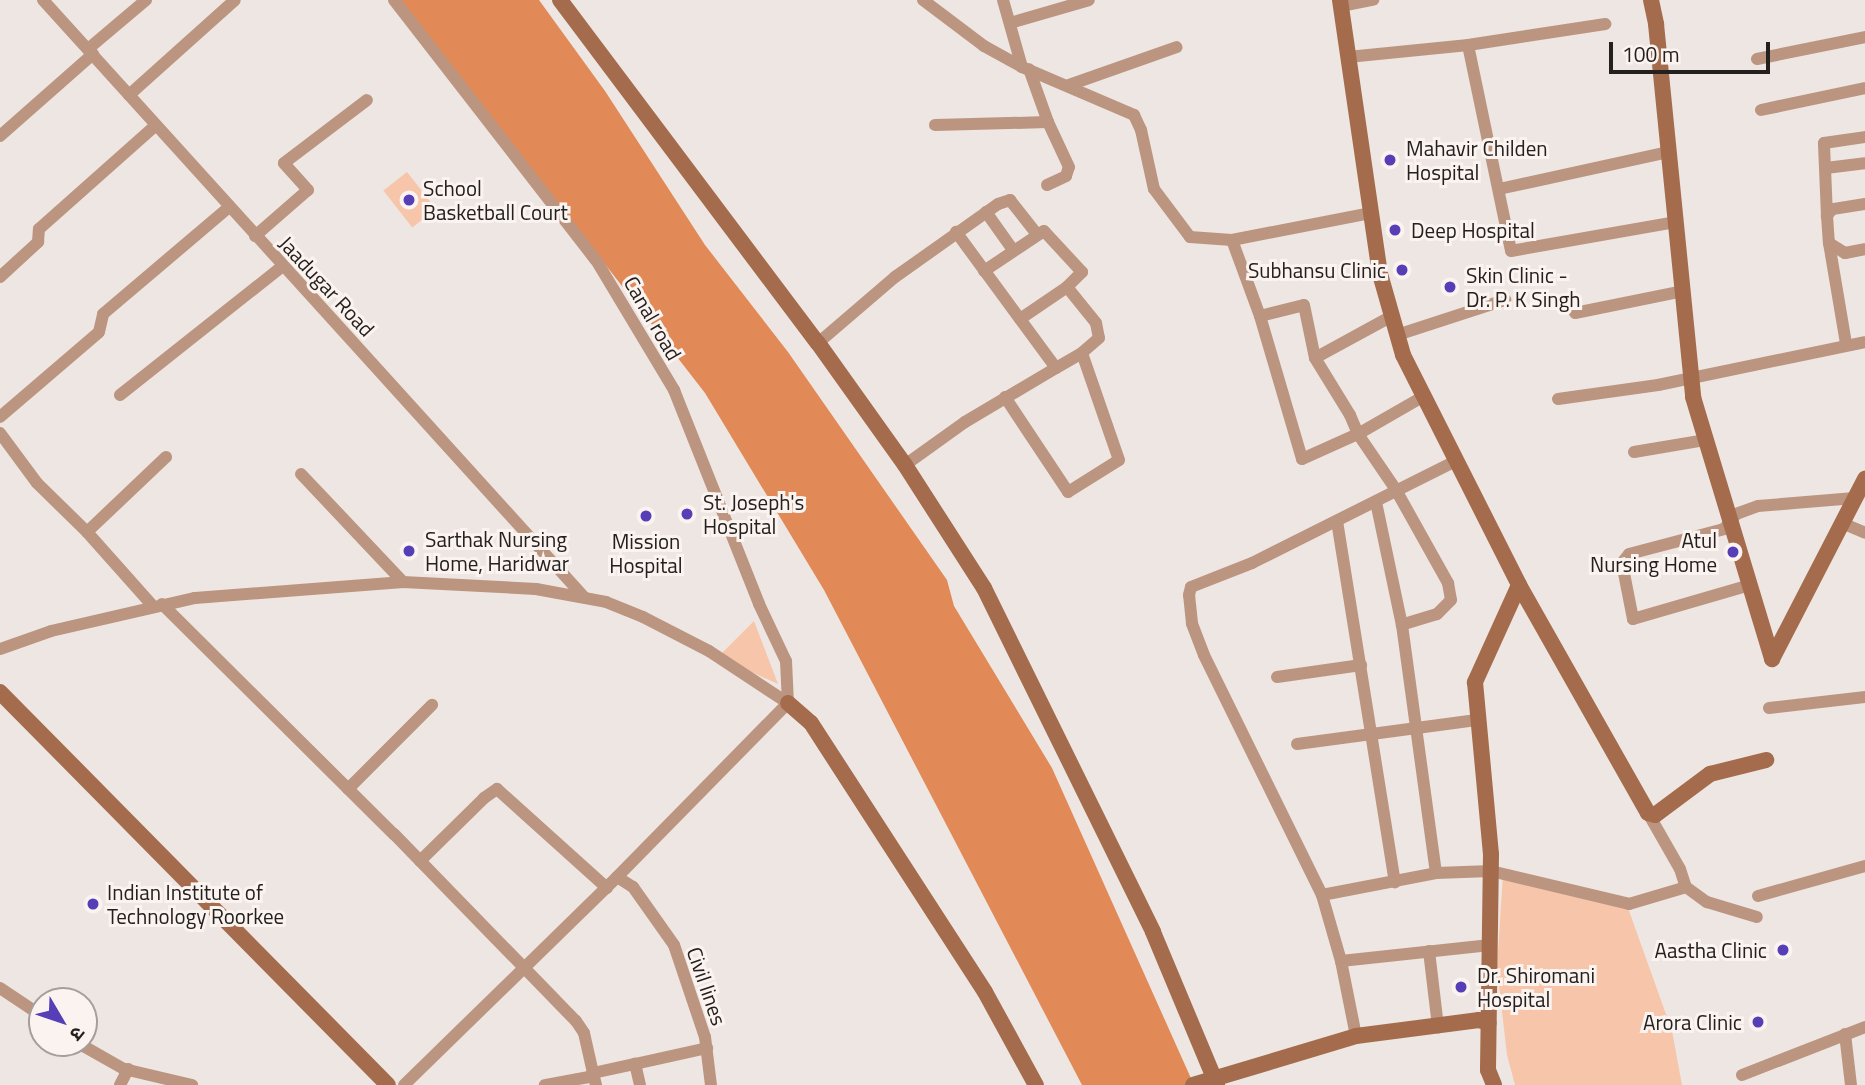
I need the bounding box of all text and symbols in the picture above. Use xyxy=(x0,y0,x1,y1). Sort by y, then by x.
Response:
scale bar xyxy=(1613,28,1774,72)
text: 100 m xyxy=(1622,38,1679,70)
place label: Mahavir Childen Hospital xyxy=(1406,135,1548,185)
marker: Mahavir Childen Hospital xyxy=(1380,150,1400,170)
place label: School Basketball Court xyxy=(423,175,568,225)
marker: School Basketball Court xyxy=(401,192,417,208)
place label: Deep Hospital xyxy=(1411,217,1535,243)
marker: Deep Hospital xyxy=(1385,220,1405,240)
street label: Jaadugar Road xyxy=(274,231,380,341)
place label: Subhansu Clinic xyxy=(1248,257,1386,283)
marker: Subhansu Clinic xyxy=(1392,260,1412,280)
place label: Skin Clinic - Dr. P. K Singh xyxy=(1466,262,1581,312)
street label: Canal road xyxy=(619,271,687,365)
marker: Skin Clinic - Dr. P. K Singh xyxy=(1440,277,1460,297)
place label: St. Joseph's Hospital xyxy=(703,489,804,539)
marker: St. Joseph's Hospital xyxy=(677,504,697,524)
marker: Mission Hospital xyxy=(636,506,656,526)
place label: Sarthak Nursing Home, Haridwar xyxy=(425,526,569,576)
place label: Atul Nursing Home xyxy=(1590,527,1717,577)
place label: Mission Hospital xyxy=(609,528,683,578)
marker: Sarthak Nursing Home, Haridwar xyxy=(399,541,419,561)
marker: Atul Nursing Home xyxy=(1723,542,1743,562)
place label: Indian Institute of Technology Roorkee xyxy=(107,879,284,929)
marker: Indian Institute of Technology Roorkee xyxy=(85,896,101,912)
place label: Aastha Clinic xyxy=(1655,937,1767,963)
marker: Aastha Clinic xyxy=(1773,940,1793,960)
street label: Civil lines xyxy=(682,943,732,1029)
place label: Dr. Shiromani Hospital xyxy=(1477,962,1595,1012)
marker: Dr. Shiromani Hospital xyxy=(1451,977,1471,997)
north arrow xyxy=(28,987,98,1057)
place label: Arora Clinic xyxy=(1643,1009,1742,1035)
marker: Arora Clinic xyxy=(1748,1012,1768,1032)
text: उ xyxy=(63,1021,93,1048)

